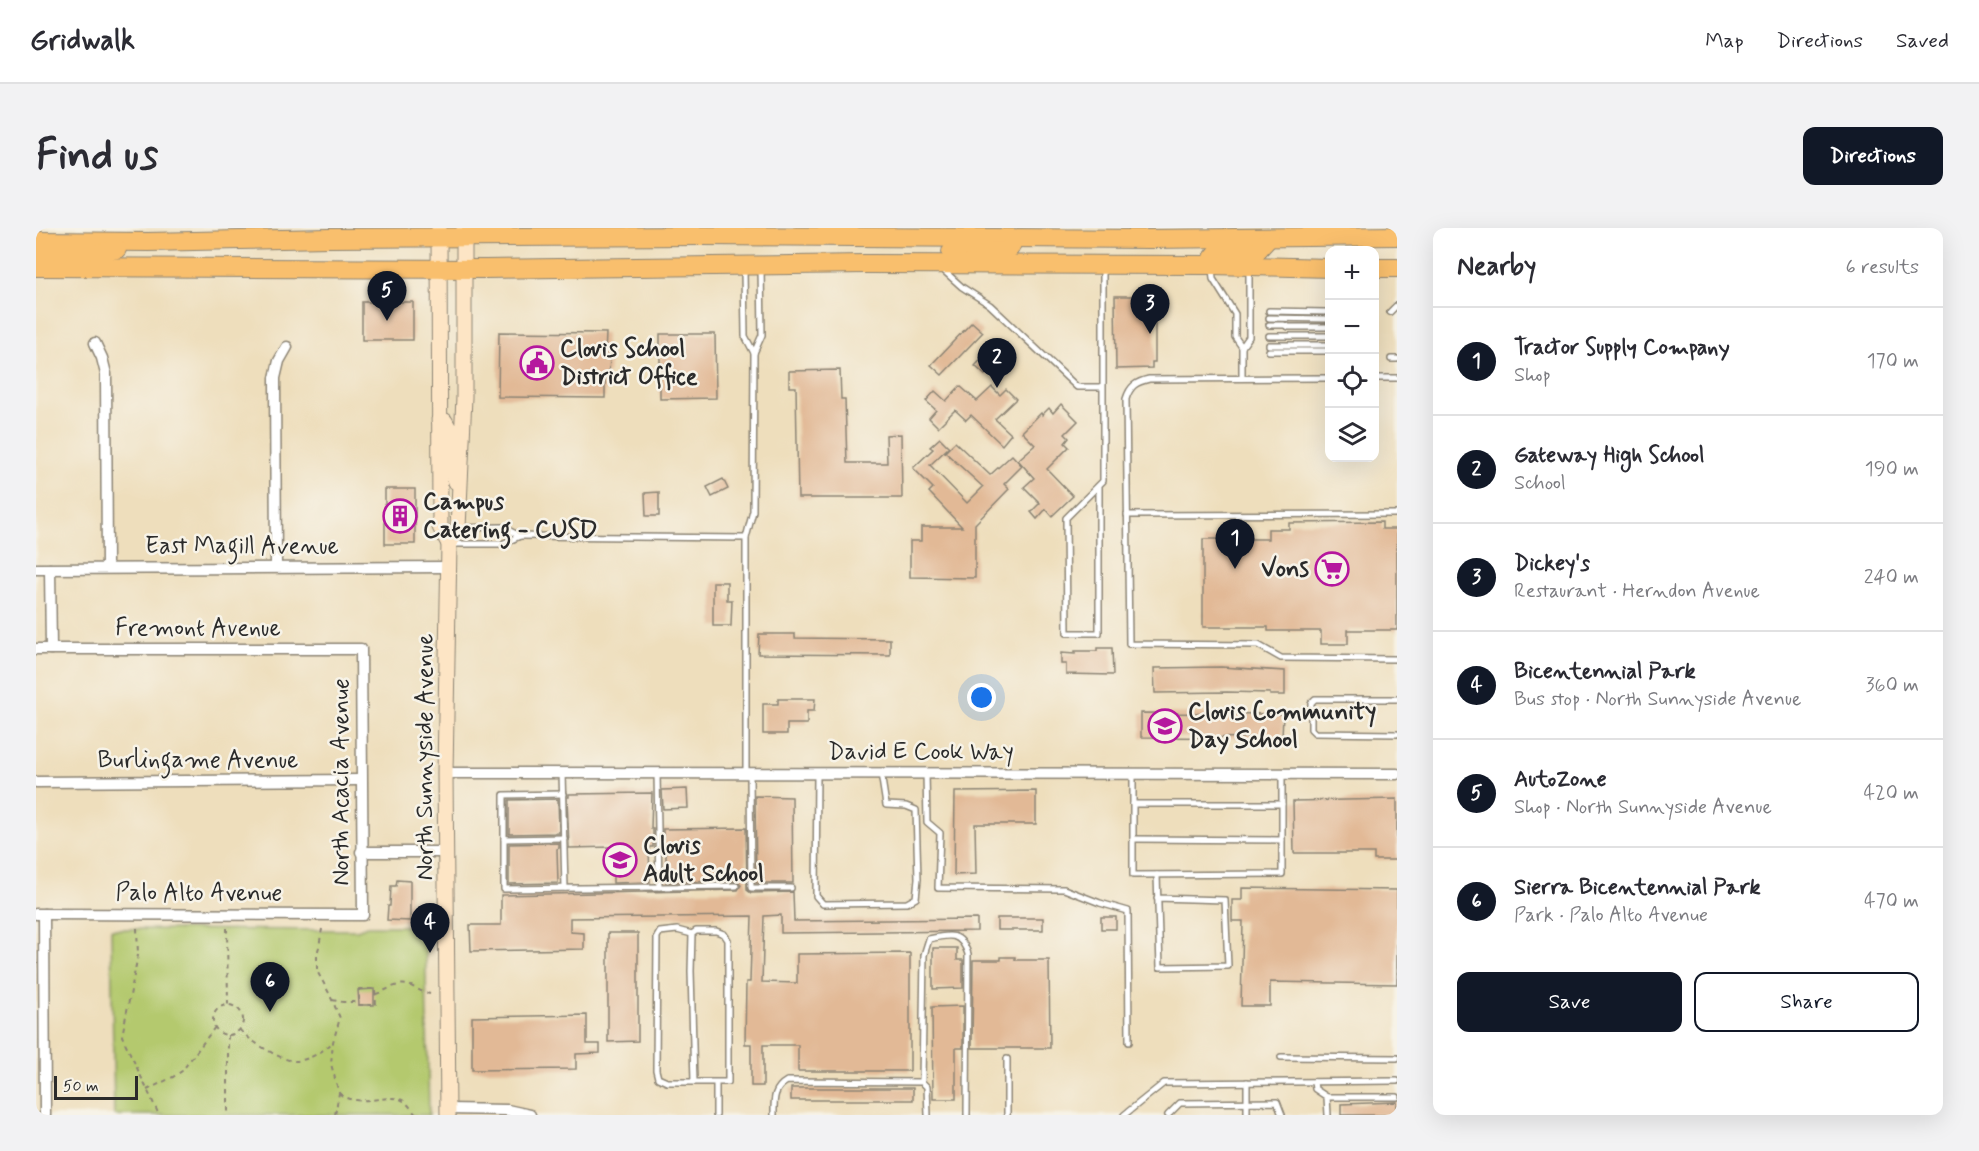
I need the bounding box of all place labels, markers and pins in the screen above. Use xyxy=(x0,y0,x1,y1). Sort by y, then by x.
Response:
pin: 5 xyxy=(368,272,406,321)
pin: 3 xyxy=(1130,285,1170,334)
place label: Clovis School District Office xyxy=(560,334,698,393)
pin: 2 xyxy=(978,338,1016,388)
public building icon: Clovis School District Office xyxy=(519,345,555,381)
place label: Campus Catering - CUSD xyxy=(423,487,597,549)
building icon: Campus Catering - CUSD xyxy=(382,498,418,534)
pin: 1 xyxy=(1216,520,1254,569)
supermarket icon: Vons xyxy=(1314,551,1350,587)
place label: Vons xyxy=(1261,554,1310,585)
place label: Clovis Community Day School xyxy=(1188,697,1376,756)
school or university icon: Clovis Community Day School xyxy=(1147,708,1183,744)
place label: Clovis Adult School xyxy=(643,831,764,890)
school or university icon: Clovis Adult School xyxy=(602,842,638,878)
pin: 4 xyxy=(410,904,450,953)
pin: 6 xyxy=(250,962,290,1012)

